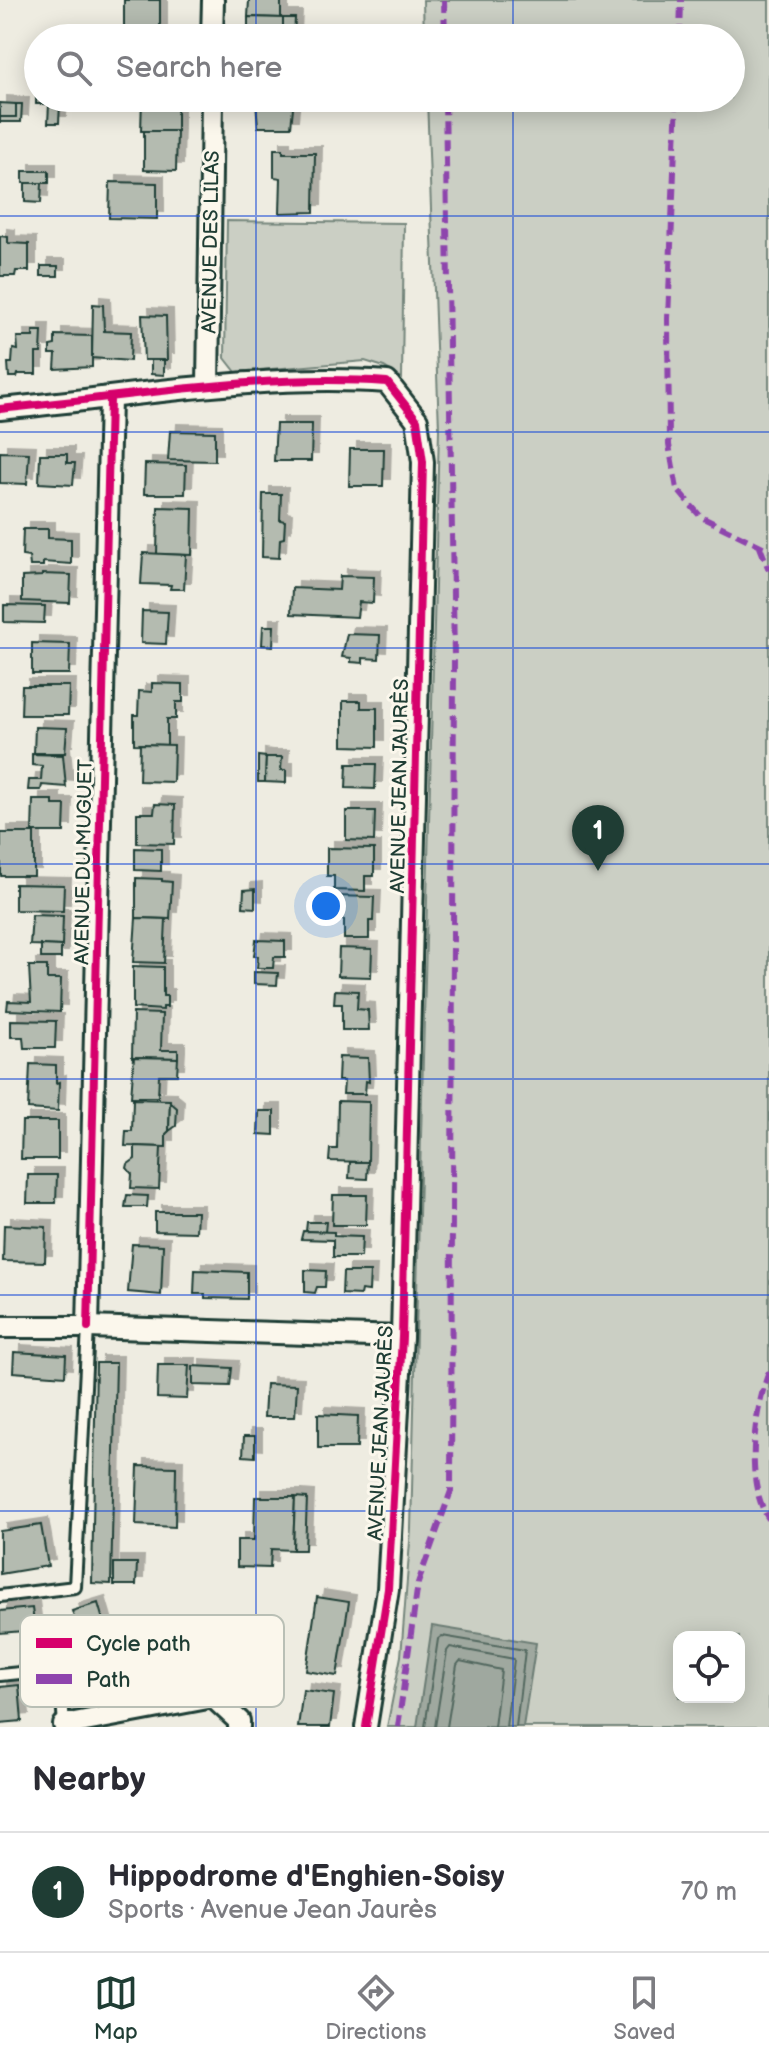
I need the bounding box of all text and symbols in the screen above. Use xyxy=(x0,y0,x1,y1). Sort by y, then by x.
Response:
search box xyxy=(24,24,745,112)
icon: search xyxy=(52,46,96,90)
text: Search here xyxy=(116,50,282,86)
street label: AVENUE DES LILAS xyxy=(197,150,225,334)
street label: AVENUE JEAN JAURÈS xyxy=(385,678,414,894)
street label: AVENUE DU MUGUET xyxy=(70,759,98,965)
pin: 1 xyxy=(572,805,624,871)
your location xyxy=(306,886,346,926)
street label: AVENUE JEAN JAURÈS xyxy=(362,1325,399,1541)
legend xyxy=(20,1615,284,1707)
text: Cycle path xyxy=(86,1631,191,1658)
map controls xyxy=(673,1631,745,1703)
button: locate xyxy=(673,1631,745,1703)
text: Path xyxy=(86,1667,130,1694)
text: Nearby xyxy=(32,1759,146,1800)
text: Hippodrome d'Enghien-Soisy xyxy=(108,1859,505,1895)
text: 1 xyxy=(53,1877,63,1908)
text: 70 m xyxy=(680,1877,737,1908)
text: Sports · Avenue Jean Jaurès xyxy=(108,1895,437,1926)
tab: Map xyxy=(94,1971,138,2046)
tab: Directions xyxy=(325,1971,426,2046)
tab: Saved xyxy=(614,1971,675,2046)

